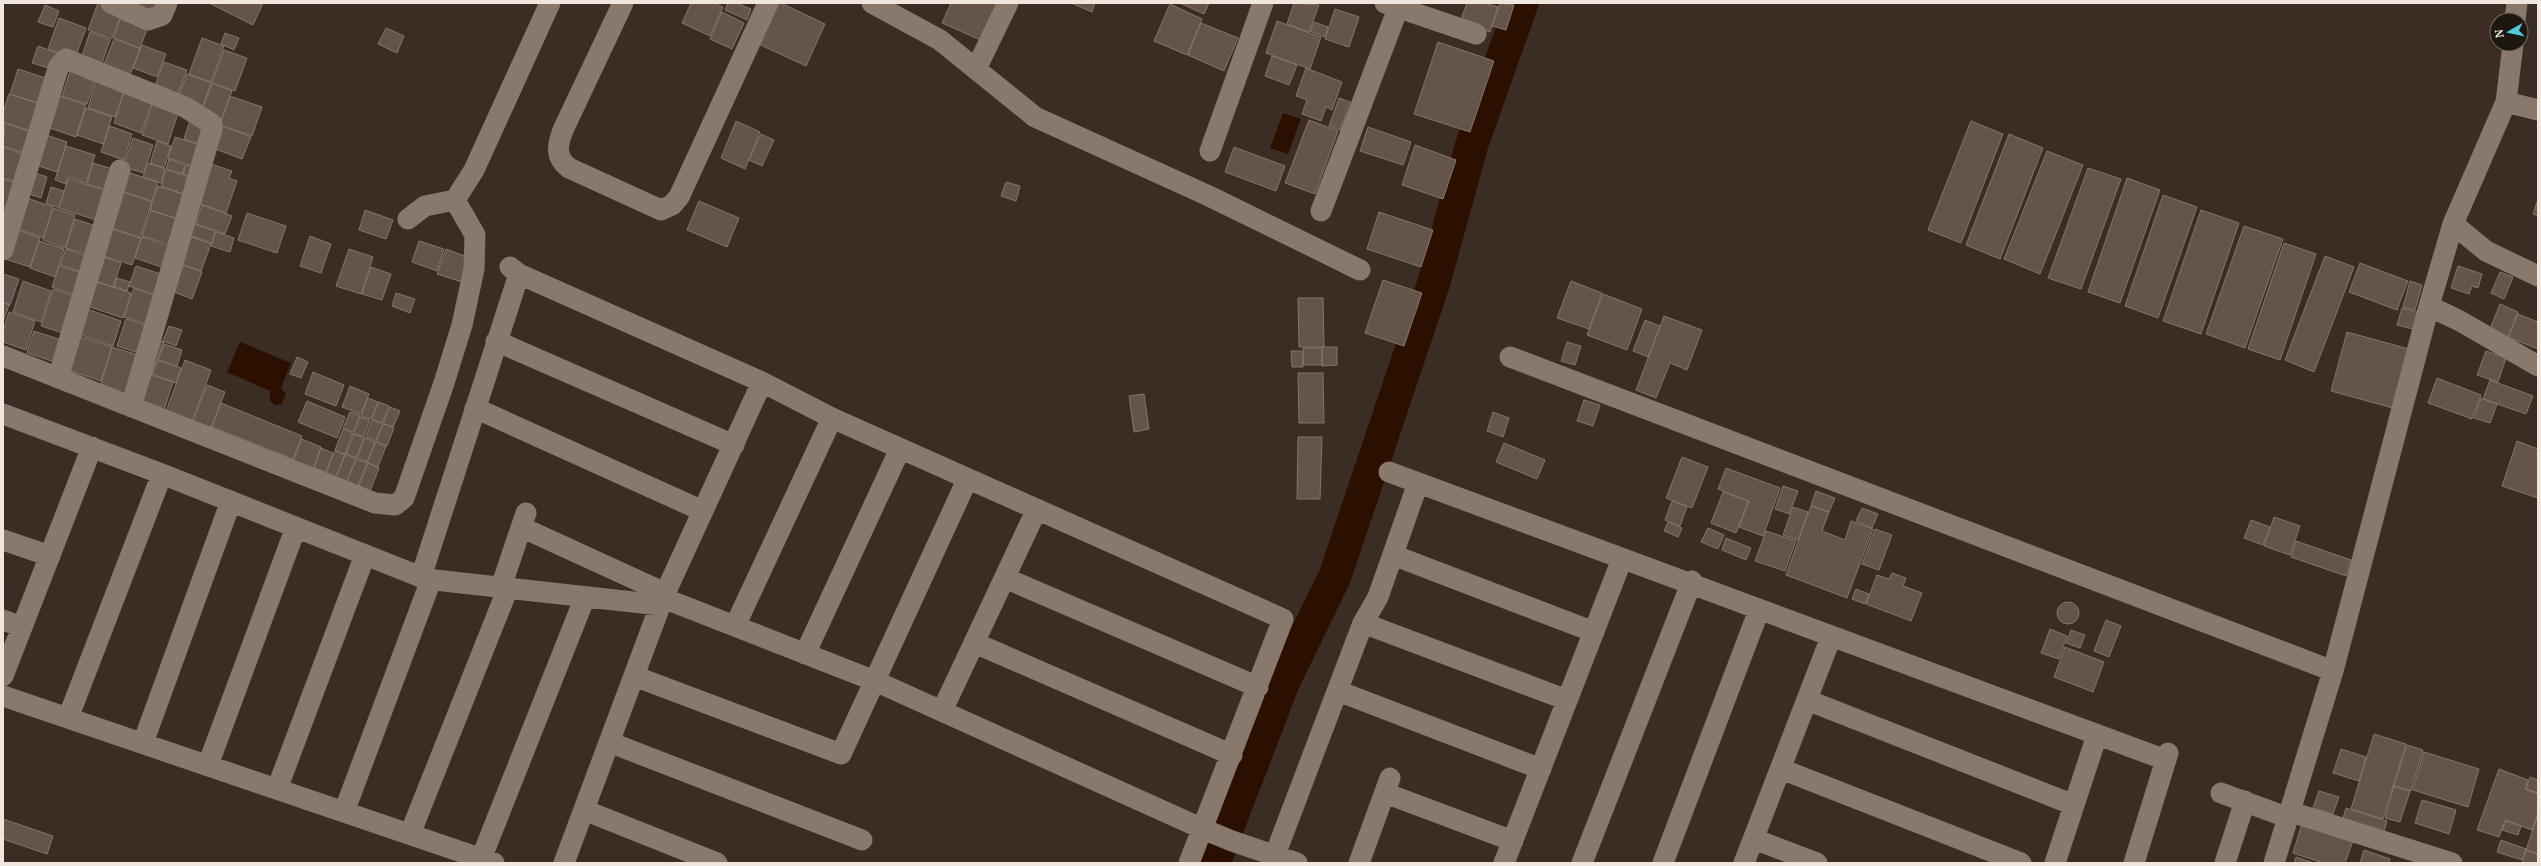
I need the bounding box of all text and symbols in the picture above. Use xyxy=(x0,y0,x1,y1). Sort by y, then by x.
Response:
north arrow xyxy=(2489,12,2529,52)
text: N xyxy=(2490,28,2507,39)

